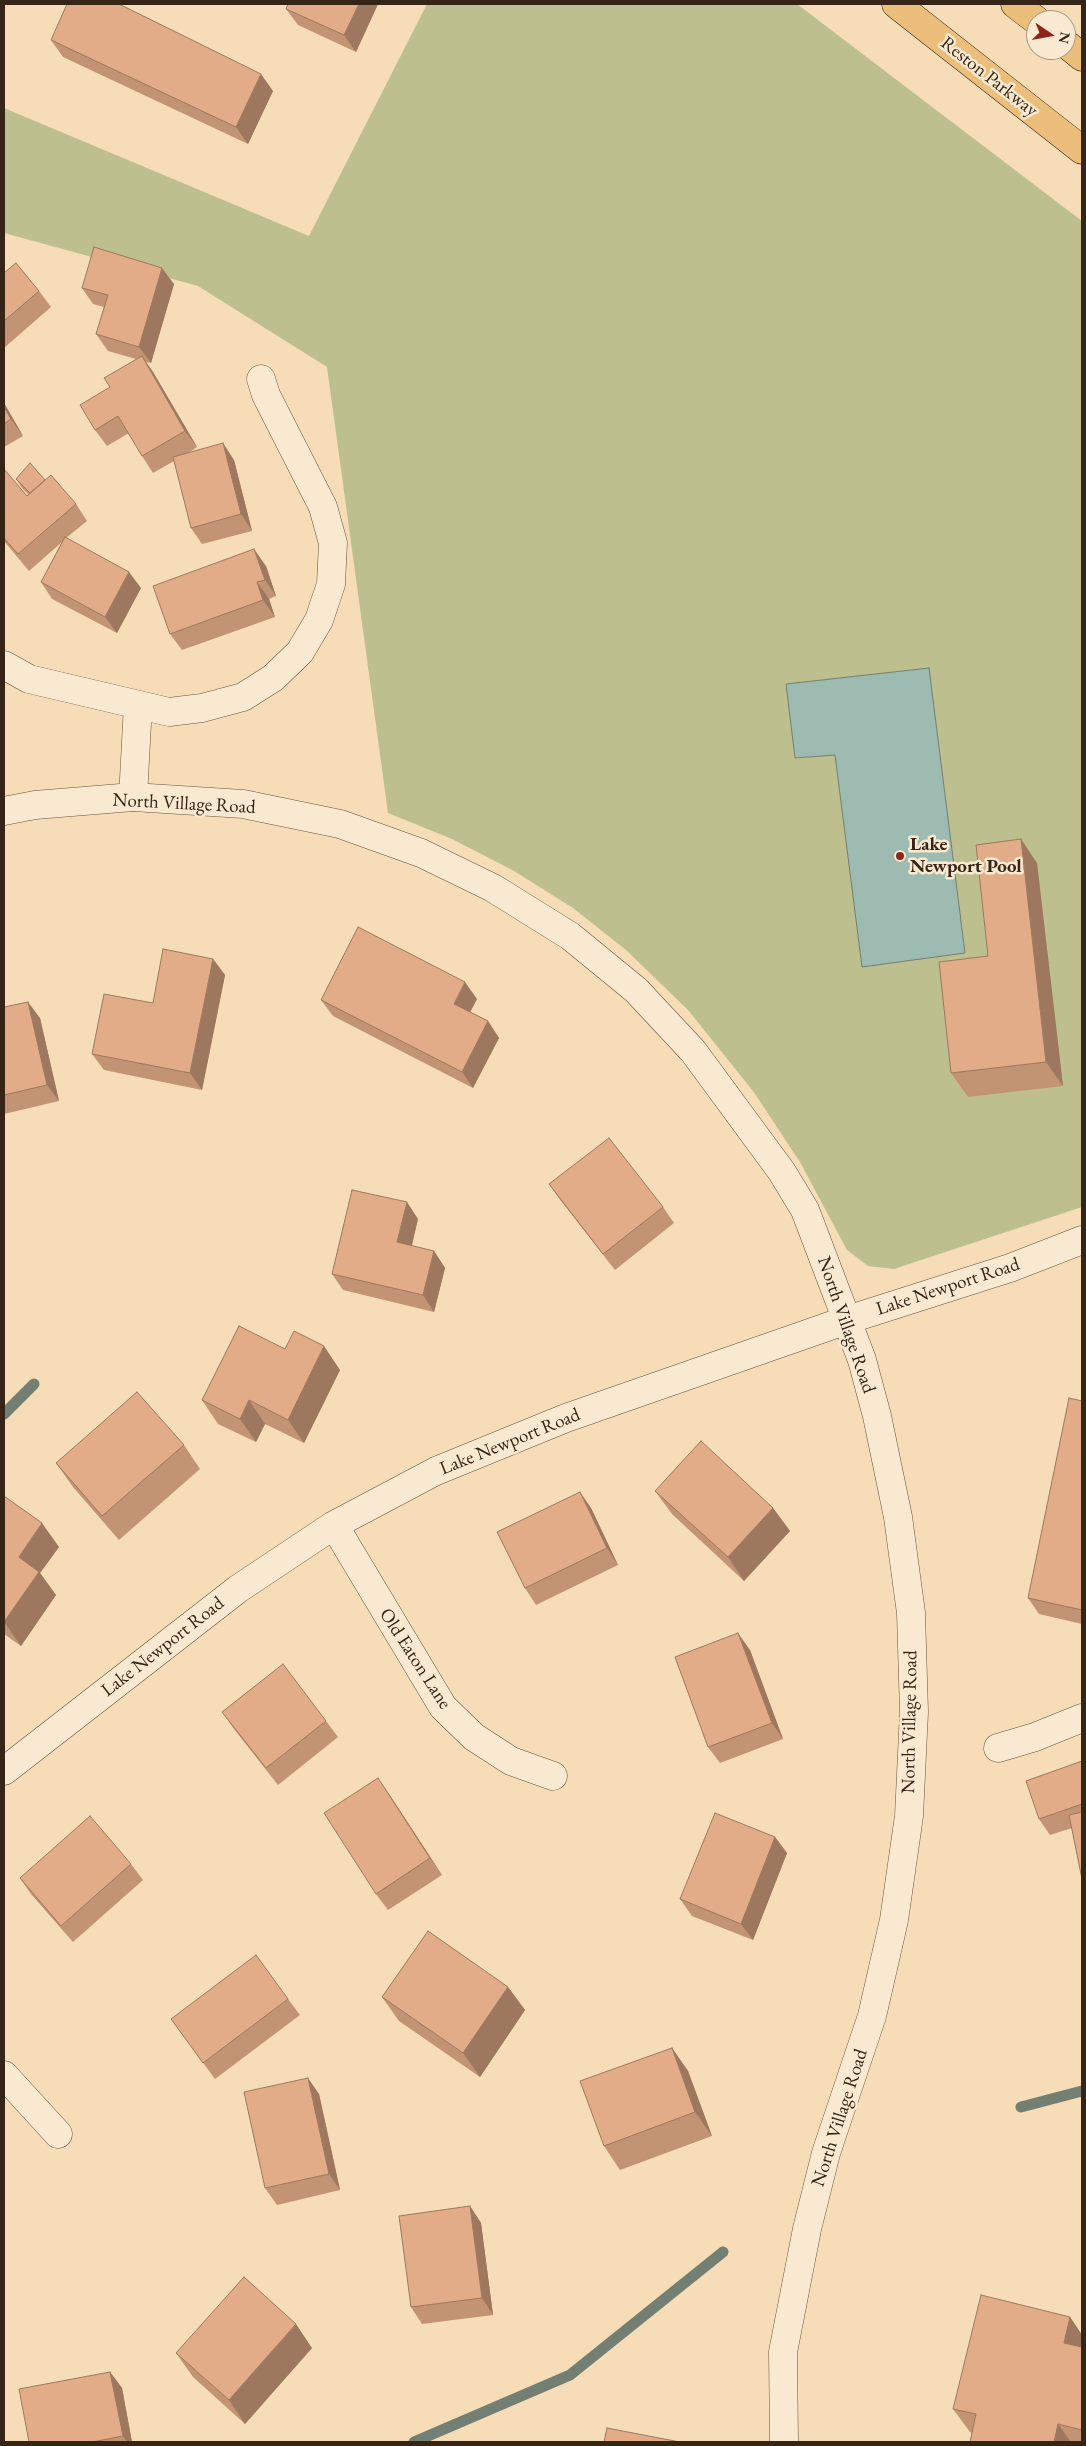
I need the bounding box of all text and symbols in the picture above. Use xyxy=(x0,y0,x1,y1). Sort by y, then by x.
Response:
north arrow xyxy=(1026,10,1076,60)
text: N xyxy=(1055,30,1075,45)
street label: Reston Parkway xyxy=(936,32,1042,122)
street label: North Village Road xyxy=(112,789,256,819)
place label: Lake Newport Pool xyxy=(910,834,1022,878)
marker: Lake Newport Pool xyxy=(894,850,906,862)
street label: Lake Newport Road xyxy=(873,1253,1023,1321)
street label: North Village Road xyxy=(812,1254,880,1396)
street label: Lake Newport Road xyxy=(436,1403,584,1481)
street label: Lake Newport Road xyxy=(97,1592,229,1702)
street label: Old Eaton Lane xyxy=(374,1604,456,1714)
street label: North Village Road xyxy=(897,1650,923,1794)
street label: North Village Road xyxy=(807,2046,873,2190)

